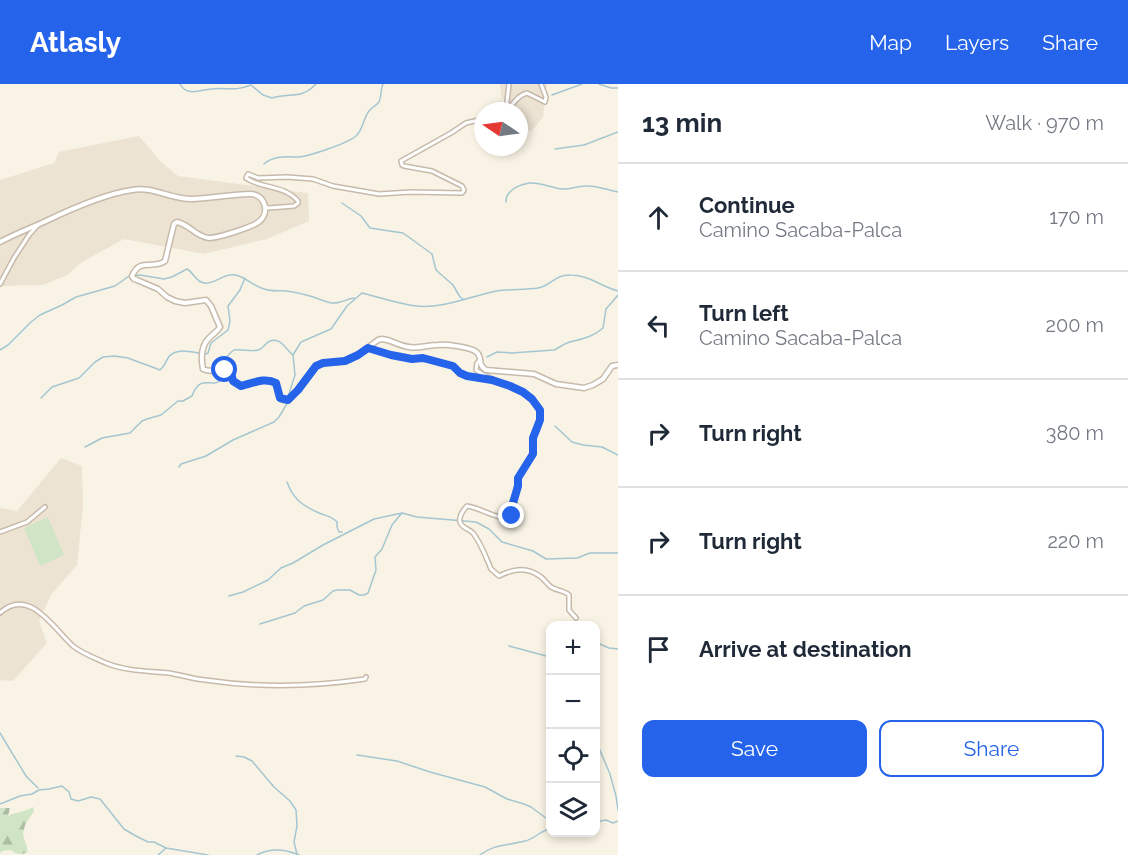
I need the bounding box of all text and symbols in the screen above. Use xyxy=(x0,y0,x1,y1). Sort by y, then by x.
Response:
text: Atlasly xyxy=(30,26,121,59)
text: Map xyxy=(869,30,912,55)
text: Layers xyxy=(945,30,1009,55)
text: Share xyxy=(1042,30,1098,55)
north arrow xyxy=(474,102,528,156)
text: 13 min xyxy=(642,108,722,138)
text: Walk · 970 m xyxy=(985,111,1104,135)
text: Continue xyxy=(699,192,795,218)
icon: ahead xyxy=(642,201,675,234)
text: 170 m xyxy=(1049,205,1104,229)
text: Camino Sacaba-Palca xyxy=(699,218,902,242)
text: Turn left xyxy=(699,300,789,326)
icon: left xyxy=(642,309,675,342)
text: 200 m xyxy=(1046,313,1104,337)
text: Camino Sacaba-Palca xyxy=(699,326,902,350)
route start xyxy=(211,356,237,382)
icon: right xyxy=(642,417,675,450)
text: Turn right xyxy=(699,420,802,446)
text: 380 m xyxy=(1046,421,1104,445)
route end xyxy=(498,502,524,528)
icon: right xyxy=(642,525,675,558)
text: Turn right xyxy=(699,528,802,554)
text: 220 m xyxy=(1047,529,1104,553)
map controls xyxy=(546,621,600,837)
button: + xyxy=(546,621,600,675)
icon: arrive xyxy=(642,633,675,666)
text: Arrive at destination xyxy=(699,636,912,662)
button: − xyxy=(546,675,600,729)
button: Save xyxy=(642,720,867,777)
button: Share xyxy=(879,720,1104,777)
button: locate xyxy=(546,729,600,783)
button: layers xyxy=(546,783,600,837)

